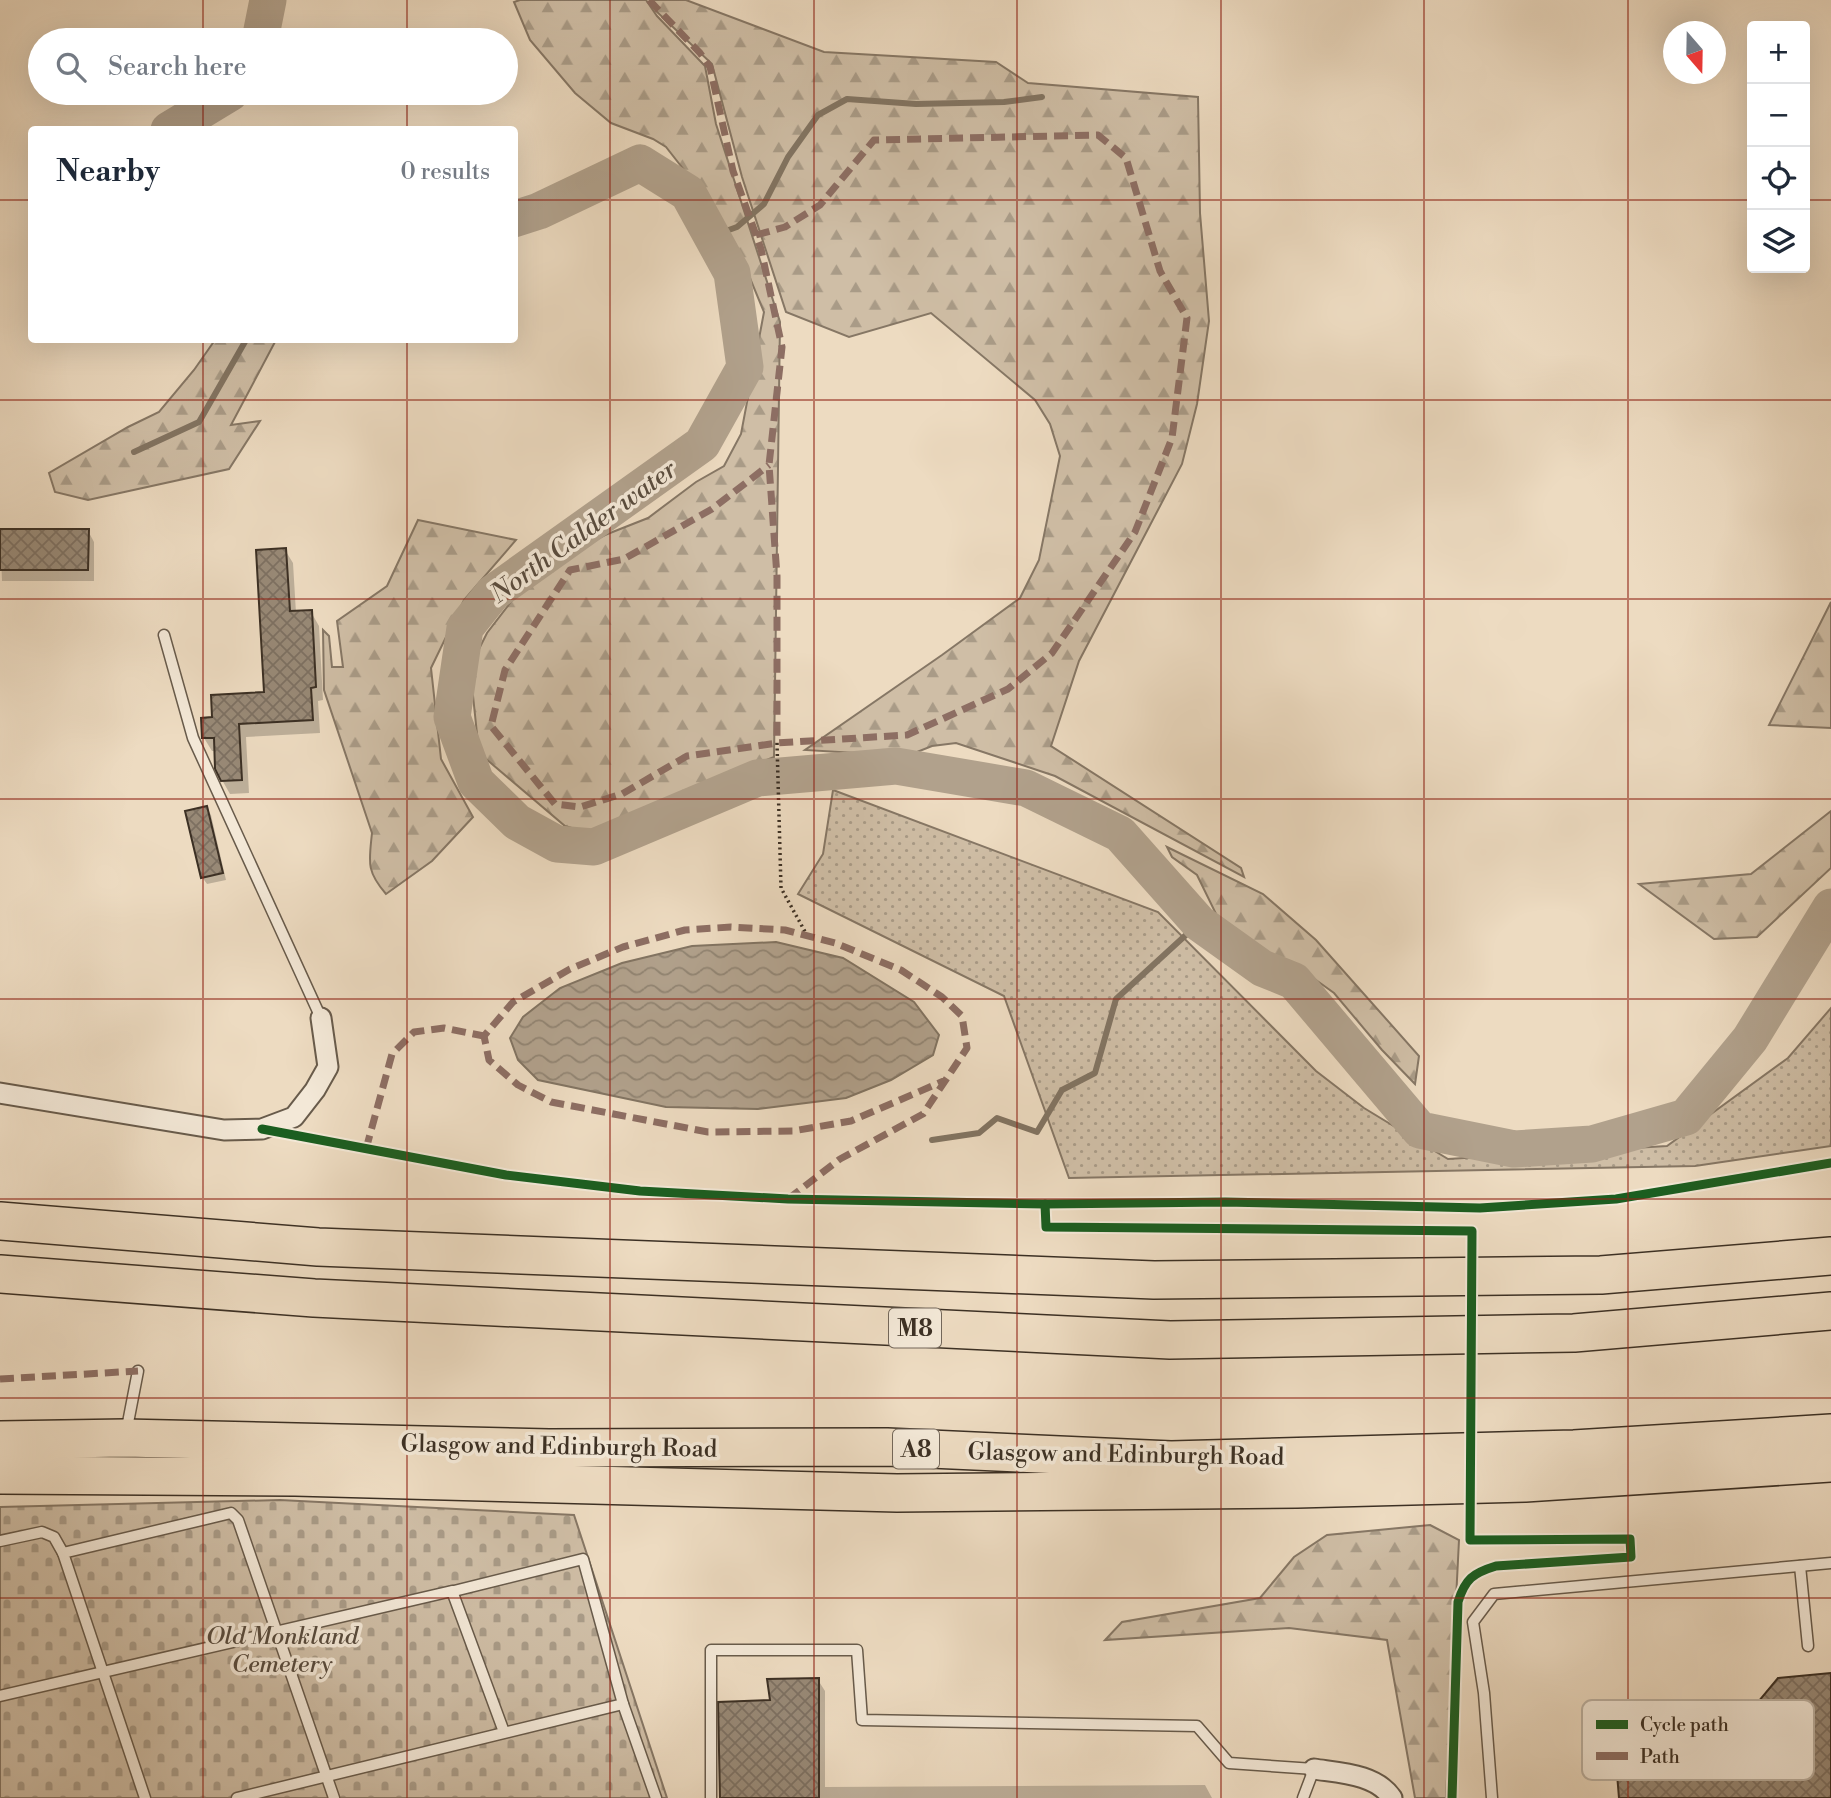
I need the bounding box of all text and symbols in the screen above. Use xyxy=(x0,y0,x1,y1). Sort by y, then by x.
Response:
north arrow xyxy=(1663,21,1726,84)
map controls xyxy=(1747,21,1810,273)
button: + xyxy=(1747,21,1810,84)
search box xyxy=(28,28,518,105)
icon: search xyxy=(52,48,90,86)
text: Search here xyxy=(108,51,247,83)
button: − xyxy=(1747,84,1810,147)
button: locate xyxy=(1747,147,1810,210)
text: Nearby xyxy=(56,153,160,191)
text: 0 results xyxy=(400,158,490,186)
button: layers xyxy=(1747,210,1810,273)
water label: North Calder water xyxy=(483,453,684,611)
road number: M8 xyxy=(889,1308,941,1348)
street label: Glasgow and Edinburgh Road xyxy=(400,1429,718,1465)
road number: A8 xyxy=(893,1430,939,1468)
street label: Glasgow and Edinburgh Road xyxy=(967,1437,1285,1473)
park label: Old Monkland Cemetery xyxy=(206,1622,360,1680)
legend xyxy=(1582,1700,1814,1780)
text: Cycle path xyxy=(1640,1713,1729,1737)
text: Path xyxy=(1640,1745,1680,1769)

